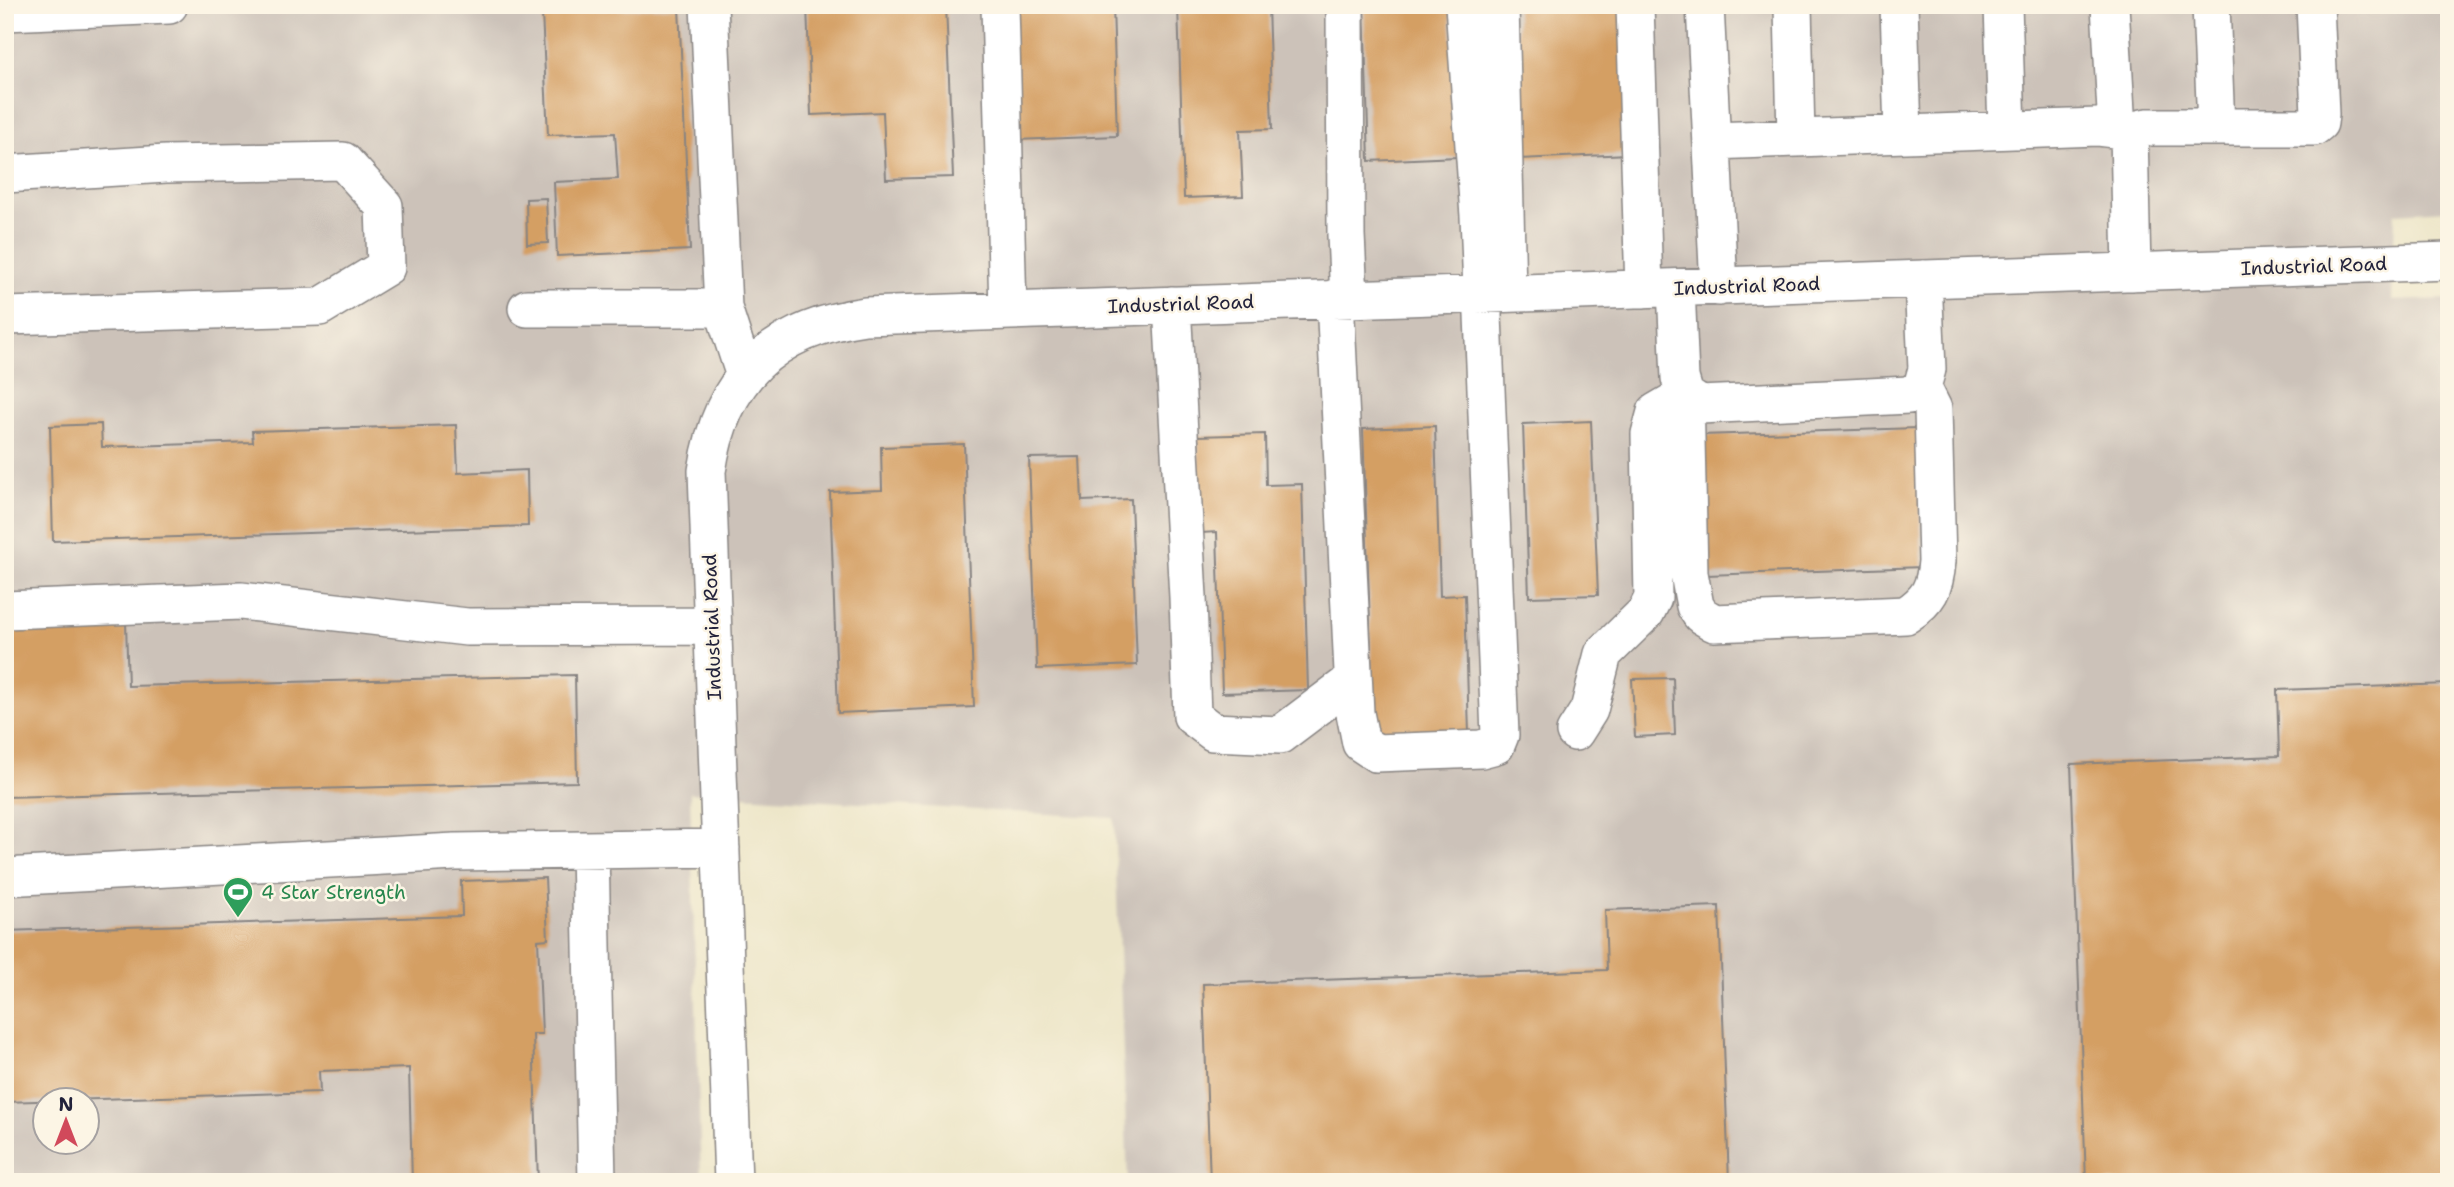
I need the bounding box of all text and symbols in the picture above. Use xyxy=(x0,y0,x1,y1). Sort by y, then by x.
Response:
street label: Industrial Road xyxy=(2240,251,2388,281)
street label: Industrial Road xyxy=(1673,271,1821,301)
street label: Industrial Road xyxy=(1107,289,1255,319)
street label: Industrial Road xyxy=(697,553,727,701)
sports icon: 4 Star Strength xyxy=(221,875,255,919)
place label: 4 Star Strength xyxy=(261,880,406,905)
north arrow xyxy=(32,1086,102,1156)
text: N xyxy=(58,1092,74,1117)

